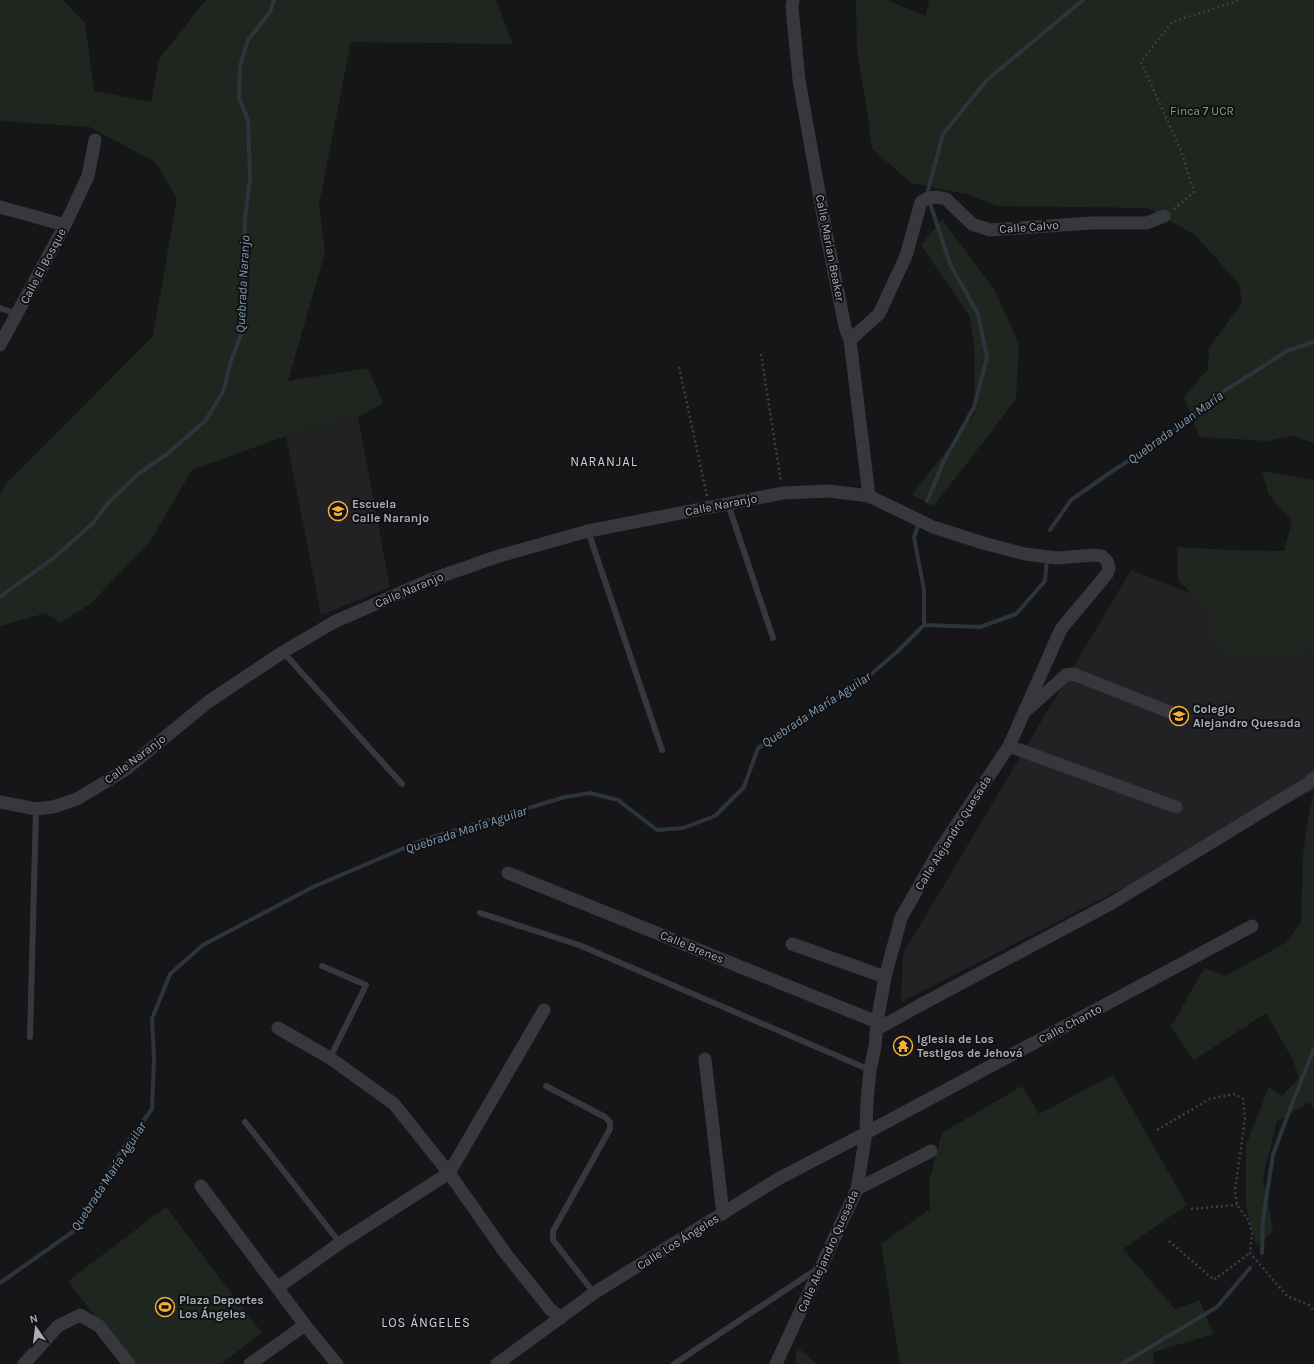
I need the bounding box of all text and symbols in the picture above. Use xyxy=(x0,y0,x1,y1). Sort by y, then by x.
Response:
park label: Finca 7 UCR xyxy=(1170,104,1234,118)
street label: Calle Marian Beaker xyxy=(813,193,847,303)
street label: Calle Calvo xyxy=(999,218,1059,236)
street label: Calle El Bosque xyxy=(17,226,69,306)
water label: Quebrada Naranjo xyxy=(232,234,253,333)
water label: Quebrada Juan María xyxy=(1125,388,1226,467)
district label: NARANJAL xyxy=(570,454,638,469)
street label: Calle Naranjo xyxy=(684,491,758,519)
place label: Escuela Calle Naranjo xyxy=(352,497,429,525)
school or university icon: Escuela Calle Naranjo xyxy=(327,500,349,522)
street label: Calle Naranjo xyxy=(373,569,445,611)
water label: Quebrada María Aguilar xyxy=(759,668,874,750)
place label: Colegio Alejandro Quesada xyxy=(1193,702,1301,730)
school or university icon: Colegio Alejandro Quesada xyxy=(1168,705,1190,727)
street label: Calle Naranjo xyxy=(102,731,168,787)
street label: Calle Alejandro Quesada xyxy=(912,773,994,893)
water label: Quebrada María Aguilar xyxy=(404,803,529,856)
street label: Calle Brenes xyxy=(658,928,726,966)
street label: Calle Chanto xyxy=(1036,1002,1104,1046)
place label: Iglesia de Los Testigos de Jehová xyxy=(917,1032,1023,1060)
temple icon: Iglesia de Los Testigos de Jehová xyxy=(892,1035,914,1057)
water label: Quebrada María Aguilar xyxy=(68,1119,150,1234)
street label: Calle Alejandro Quesada xyxy=(795,1188,861,1314)
street label: Calle Los Ángeles xyxy=(634,1210,722,1273)
place label: Plaza Deportes Los Ángeles xyxy=(179,1293,263,1321)
sports icon: Plaza Deportes Los Ángeles xyxy=(154,1296,176,1318)
north arrow xyxy=(16,1308,56,1348)
text: N xyxy=(28,1312,39,1326)
district label: LOS ÁNGELES xyxy=(381,1313,471,1330)

